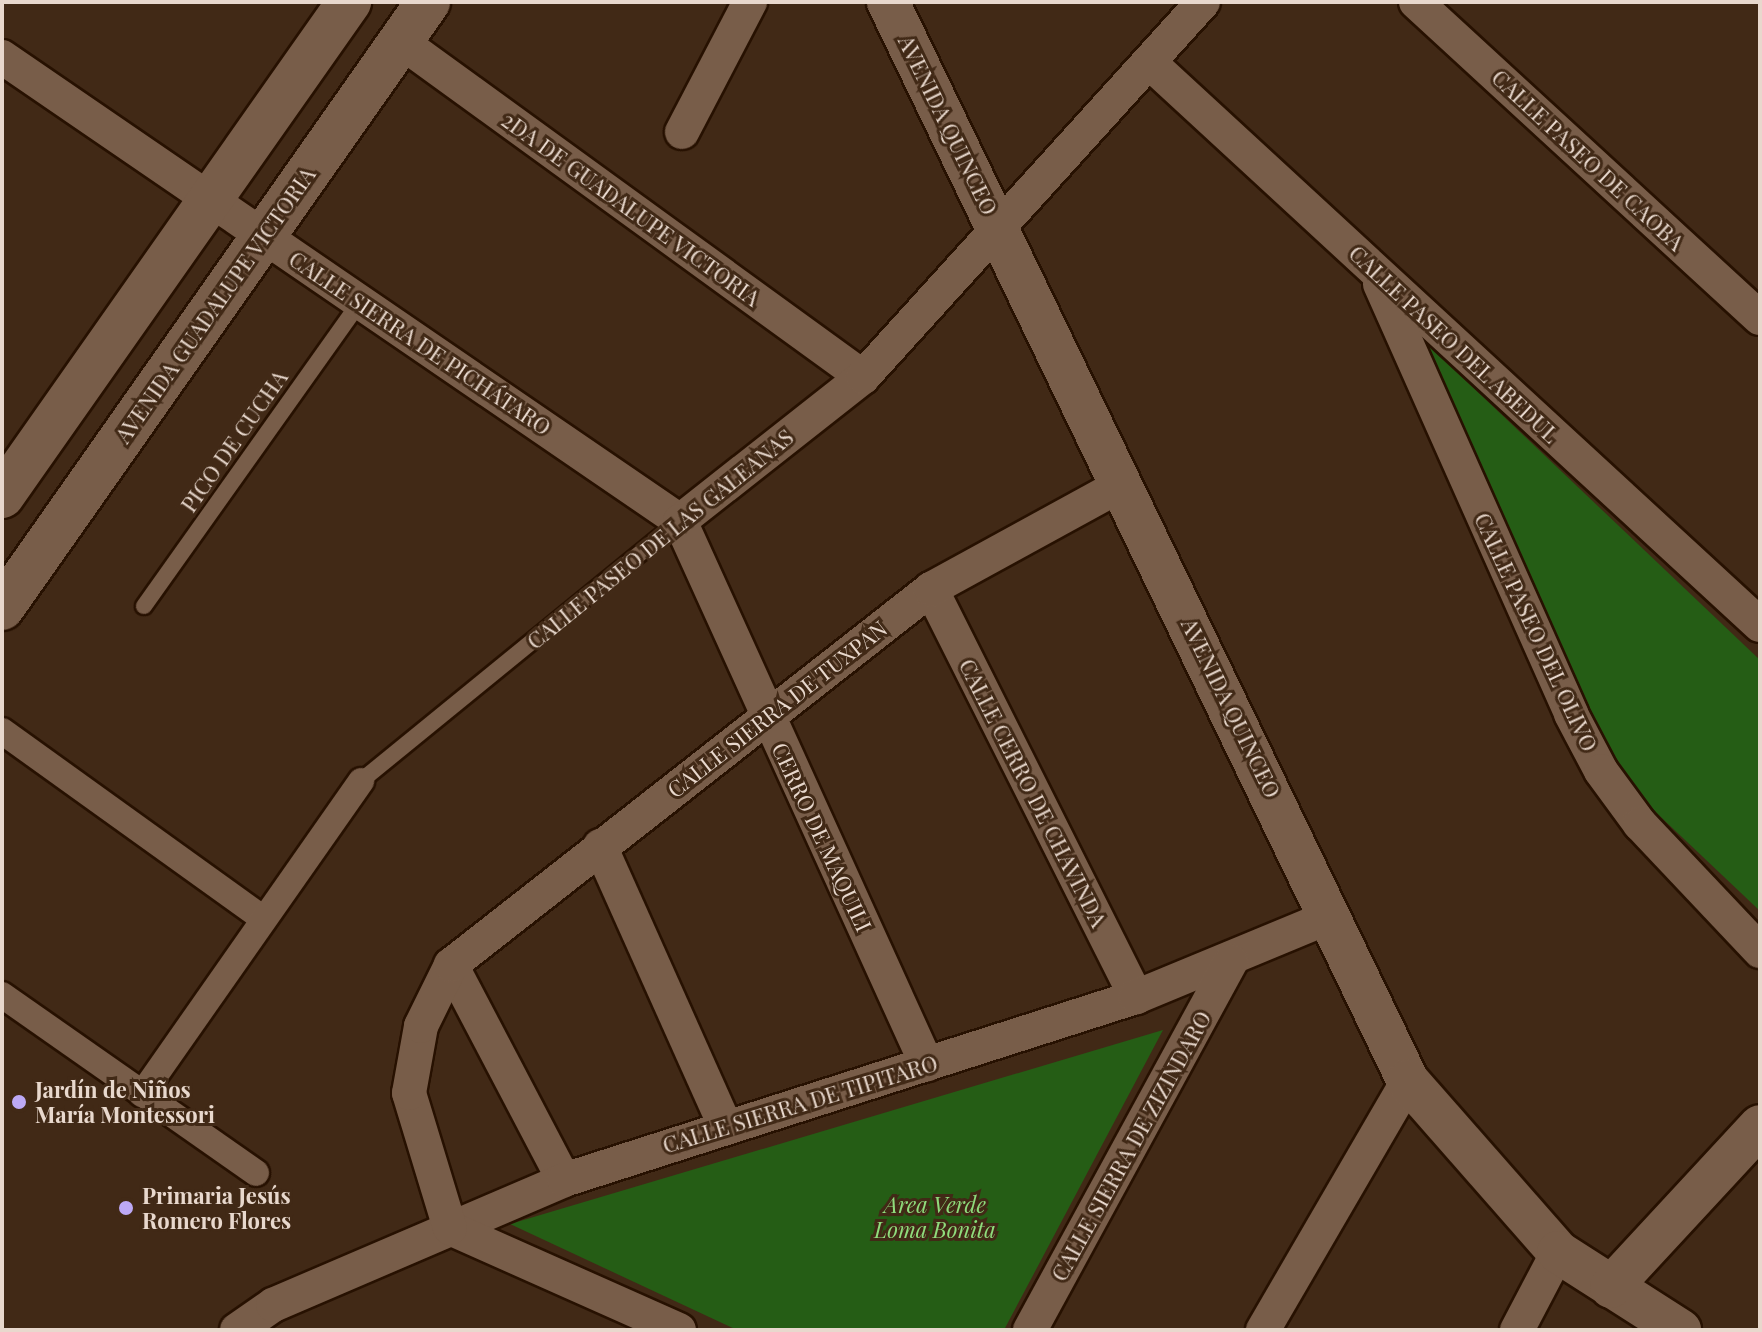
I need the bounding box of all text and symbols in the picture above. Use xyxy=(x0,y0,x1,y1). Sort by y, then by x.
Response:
street label: AVENIDA QUINCEO xyxy=(893,31,1003,219)
street label: CALLE PASEO DE CAOBA xyxy=(1486,64,1690,256)
street label: 2DA DE GUADALUPE VICTORIA xyxy=(496,106,766,312)
street label: AVENIDA GUADALUPE VICTORIA xyxy=(109,162,321,448)
street label: CALLE PASEO DEL ABEDUL xyxy=(1343,240,1565,448)
street label: CALLE SIERRA DE PICHÁTARO xyxy=(284,245,556,441)
street label: PICO DE CUCHA xyxy=(175,365,293,517)
street label: CALLE PASEO DE LAS GALEANAS xyxy=(522,423,798,655)
street label: CALLE PASEO DEL OLIVO xyxy=(1469,509,1603,755)
street label: AVENIDA QUINCEO xyxy=(1176,614,1286,802)
street label: CALLE SIERRA DE TUXPAN xyxy=(662,615,892,803)
street label: CALLE CERRO DE CHAVINDA xyxy=(954,655,1112,931)
street label: CERRO DE MAQUILI xyxy=(767,738,877,936)
street label: CALLE SIERRA DE ZIZINDARO xyxy=(1046,1006,1216,1286)
street label: CALLE SIERRA DE TIPITARO xyxy=(659,1049,941,1159)
place label: Jardín de Niños María Montessori xyxy=(35,1076,215,1128)
marker: Jardín de Niños María Montessori xyxy=(10,1093,28,1111)
place label: Primaria Jesús Romero Flores xyxy=(142,1182,291,1234)
park label: Area Verde Loma Bonita xyxy=(874,1191,996,1242)
marker: Primaria Jesús Romero Flores xyxy=(117,1199,135,1217)

